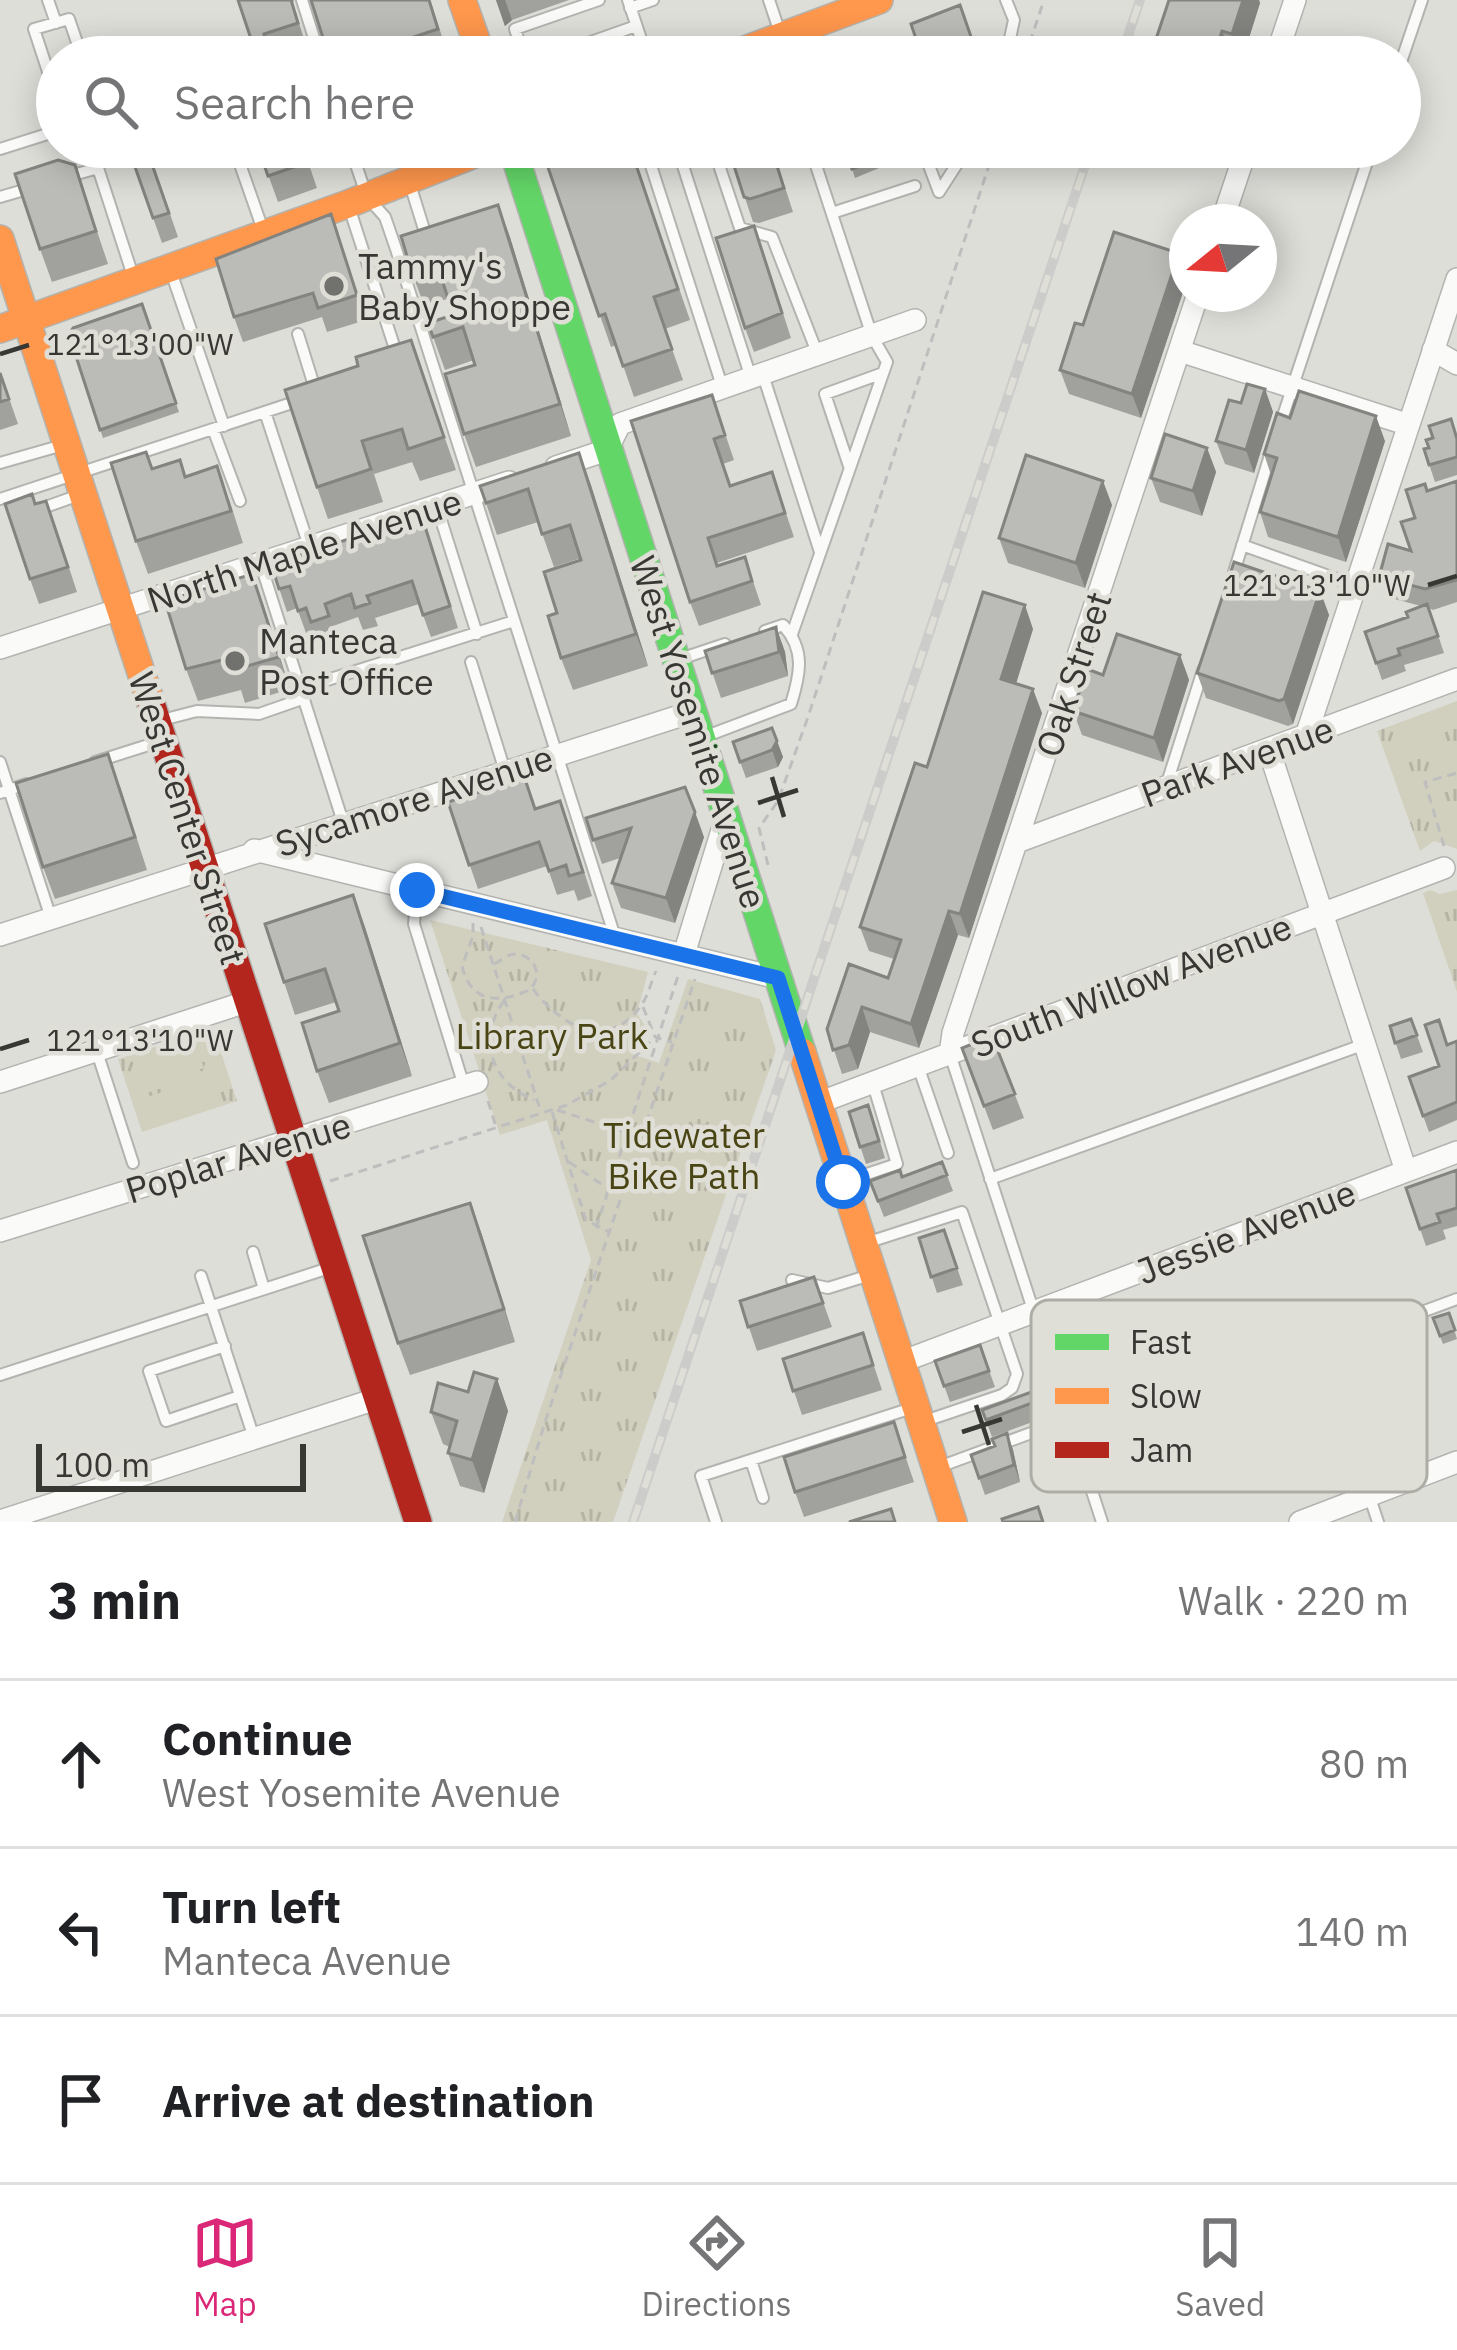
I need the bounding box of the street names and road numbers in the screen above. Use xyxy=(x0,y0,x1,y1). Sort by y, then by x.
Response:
street label: North Maple Avenue xyxy=(141,477,467,623)
street label: West Yosemite Avenue xyxy=(620,550,778,914)
street label: Oak Street xyxy=(1024,585,1122,763)
street label: West Center Street xyxy=(119,666,257,970)
street label: Park Avenue xyxy=(1134,704,1340,818)
street label: Sycamore Avenue xyxy=(269,733,559,867)
street label: South Willow Avenue xyxy=(964,902,1298,1068)
street label: Poplar Avenue xyxy=(120,1100,356,1214)
street label: Jessie Avenue xyxy=(1130,1168,1362,1294)

